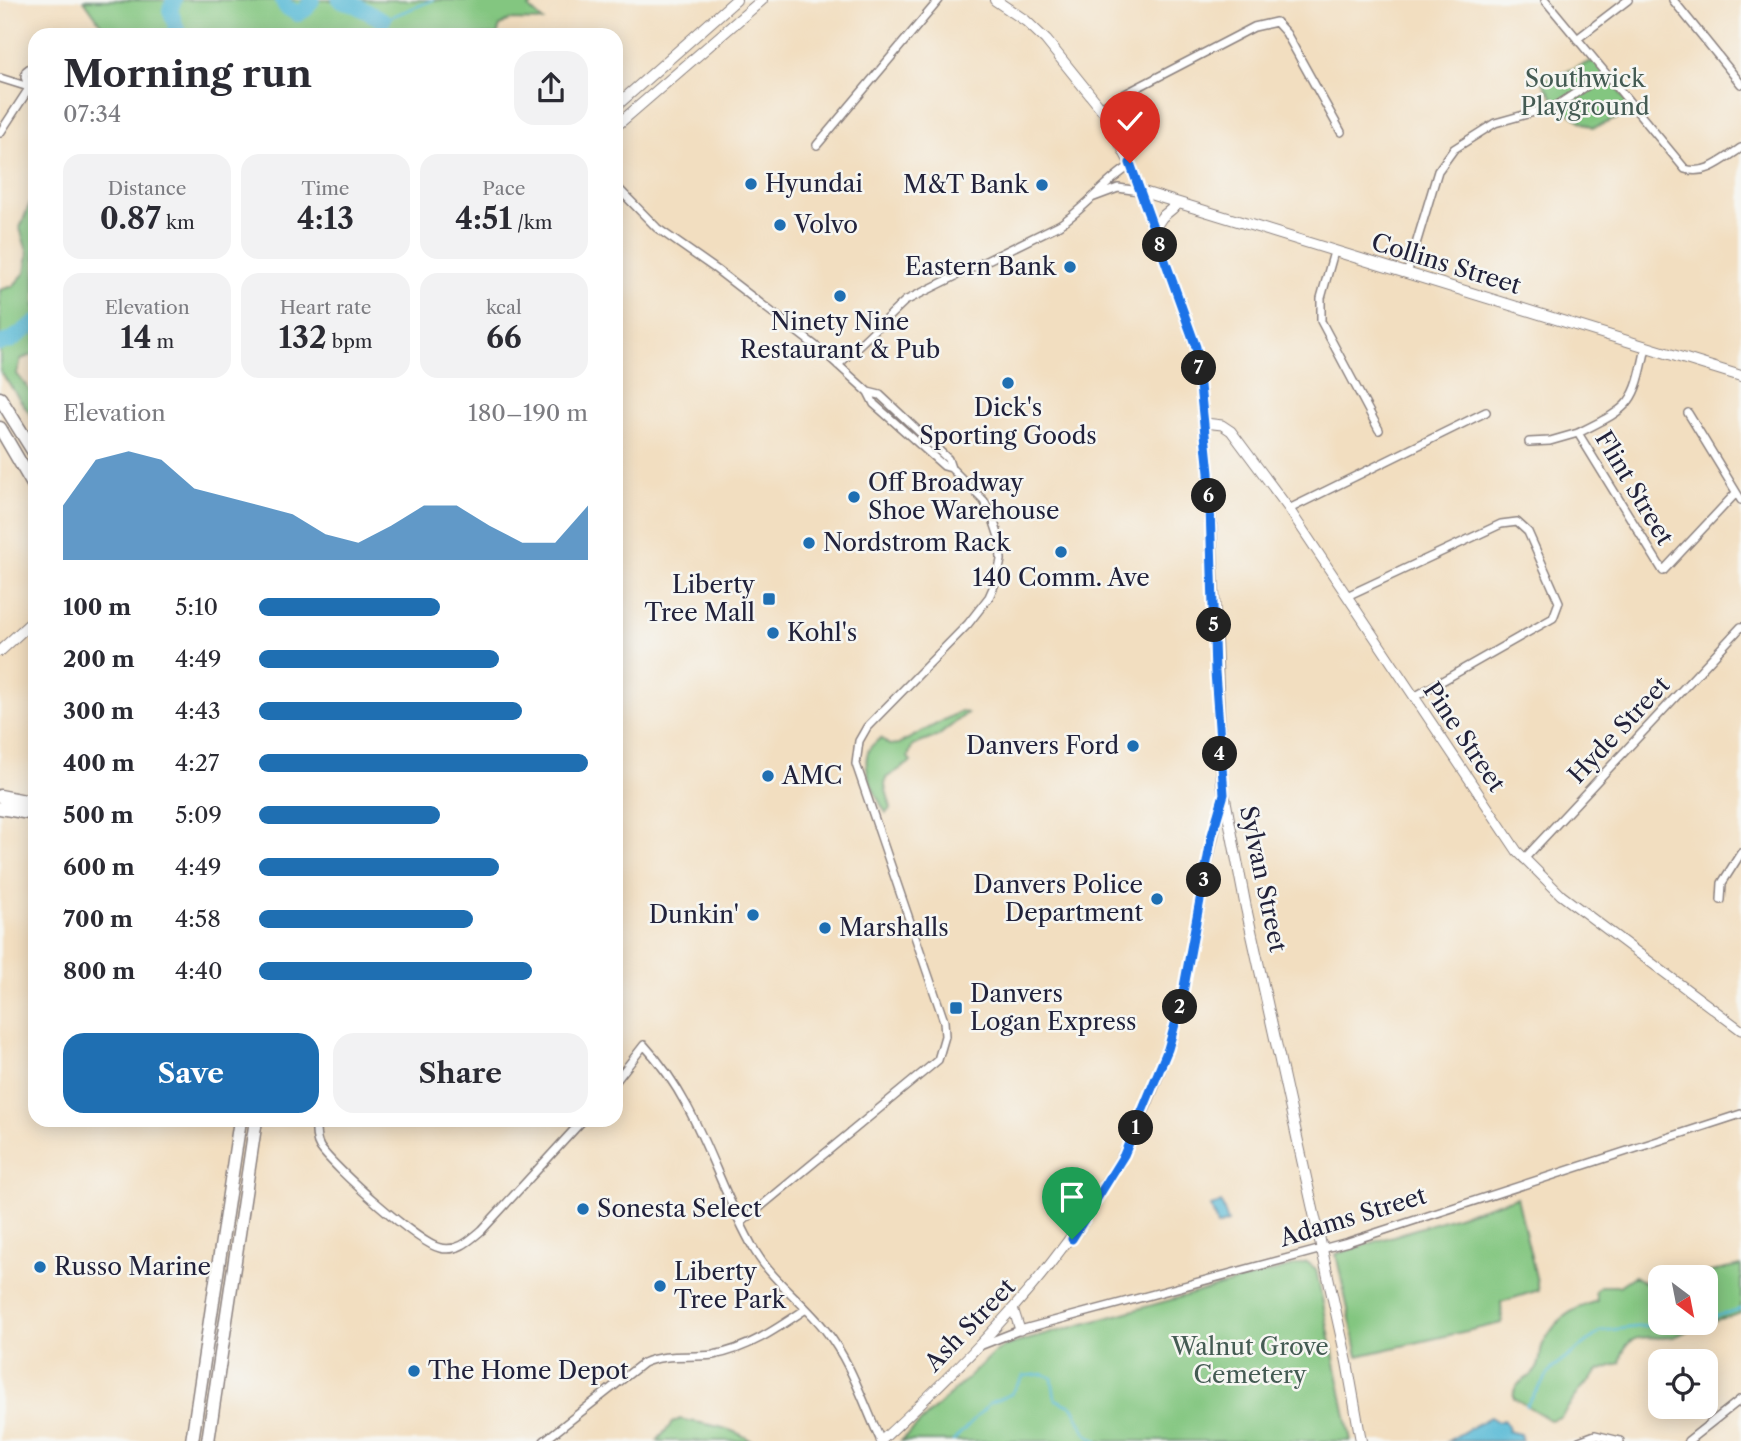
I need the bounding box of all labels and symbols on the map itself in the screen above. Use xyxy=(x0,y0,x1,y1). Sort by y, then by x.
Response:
park label: Southwick Playground xyxy=(1520,64,1650,121)
pin xyxy=(1100,91,1160,163)
place label: Hyundai xyxy=(765,169,863,198)
place label: M&T Bank xyxy=(903,170,1029,199)
marker: Hyundai xyxy=(743,176,759,192)
marker: M&T Bank xyxy=(1034,177,1050,193)
place label: Volvo xyxy=(793,210,858,239)
marker: Volvo xyxy=(772,217,788,233)
street label: Collins Street xyxy=(1368,227,1525,300)
pin: 8 xyxy=(1142,228,1178,262)
place label: Eastern Bank xyxy=(905,252,1057,281)
marker: Eastern Bank xyxy=(1062,259,1078,275)
marker: Ninety Nine Restaurant & Pub xyxy=(832,288,848,304)
place label: Ninety Nine Restaurant & Pub xyxy=(740,307,940,364)
pin: 7 xyxy=(1182,350,1216,386)
marker: Dick's Sporting Goods xyxy=(1000,375,1016,391)
place label: Dick's Sporting Goods xyxy=(919,393,1097,450)
street label: Flint Street xyxy=(1589,425,1680,550)
place label: Off Broadway Shoe Warehouse xyxy=(868,468,1060,525)
pin: 6 xyxy=(1192,478,1226,514)
marker: Off Broadway Shoe Warehouse xyxy=(846,489,862,505)
place label: Nordstrom Rack xyxy=(823,528,1011,557)
marker: Nordstrom Rack xyxy=(801,535,817,551)
marker: 140 Comm. Ave xyxy=(1053,544,1069,560)
place label: 140 Comm. Ave xyxy=(972,563,1150,592)
place label: Liberty Tree Mall xyxy=(644,570,756,627)
marker: Liberty Tree Mall xyxy=(761,591,777,607)
pin: 5 xyxy=(1196,608,1232,642)
place label: Kohl's xyxy=(787,618,857,647)
marker: Kohl's xyxy=(765,625,781,641)
street label: Hyde Street xyxy=(1562,670,1676,789)
street label: Pine Street xyxy=(1417,676,1512,797)
place label: Danvers Ford xyxy=(966,731,1119,760)
pin: 4 xyxy=(1202,736,1238,772)
marker: Danvers Ford xyxy=(1125,738,1141,754)
place label: AMC xyxy=(781,761,842,790)
marker: AMC xyxy=(760,768,776,784)
street label: Sylvan Street xyxy=(1234,803,1293,955)
pin: 3 xyxy=(1186,862,1222,898)
place label: Danvers Police Department xyxy=(973,870,1144,927)
marker: Danvers Police Department xyxy=(1149,891,1165,907)
place label: Dunkin' xyxy=(649,900,739,929)
marker: Dunkin' xyxy=(745,907,761,923)
place label: Marshalls xyxy=(839,913,949,942)
marker: Marshalls xyxy=(817,920,833,936)
place label: Danvers Logan Express xyxy=(970,979,1137,1036)
pin: 2 xyxy=(1162,990,1198,1024)
marker: Danvers Logan Express xyxy=(948,1000,964,1016)
pin: 1 xyxy=(1118,1110,1154,1146)
pin xyxy=(1042,1167,1102,1239)
street label: Adams Street xyxy=(1275,1180,1430,1253)
place label: Sonesta Select xyxy=(597,1194,762,1223)
marker: Sonesta Select xyxy=(575,1201,591,1217)
place label: Russo Marine xyxy=(54,1252,211,1281)
place label: Liberty Tree Park xyxy=(674,1257,787,1314)
marker: Russo Marine xyxy=(32,1259,48,1275)
north arrow xyxy=(1648,1265,1718,1335)
street label: Ash Street xyxy=(918,1272,1021,1378)
marker: Liberty Tree Park xyxy=(652,1278,668,1294)
park label: Walnut Grove Cemetery xyxy=(1170,1332,1329,1389)
place label: The Home Depot xyxy=(428,1356,629,1385)
marker: The Home Depot xyxy=(406,1363,422,1379)

